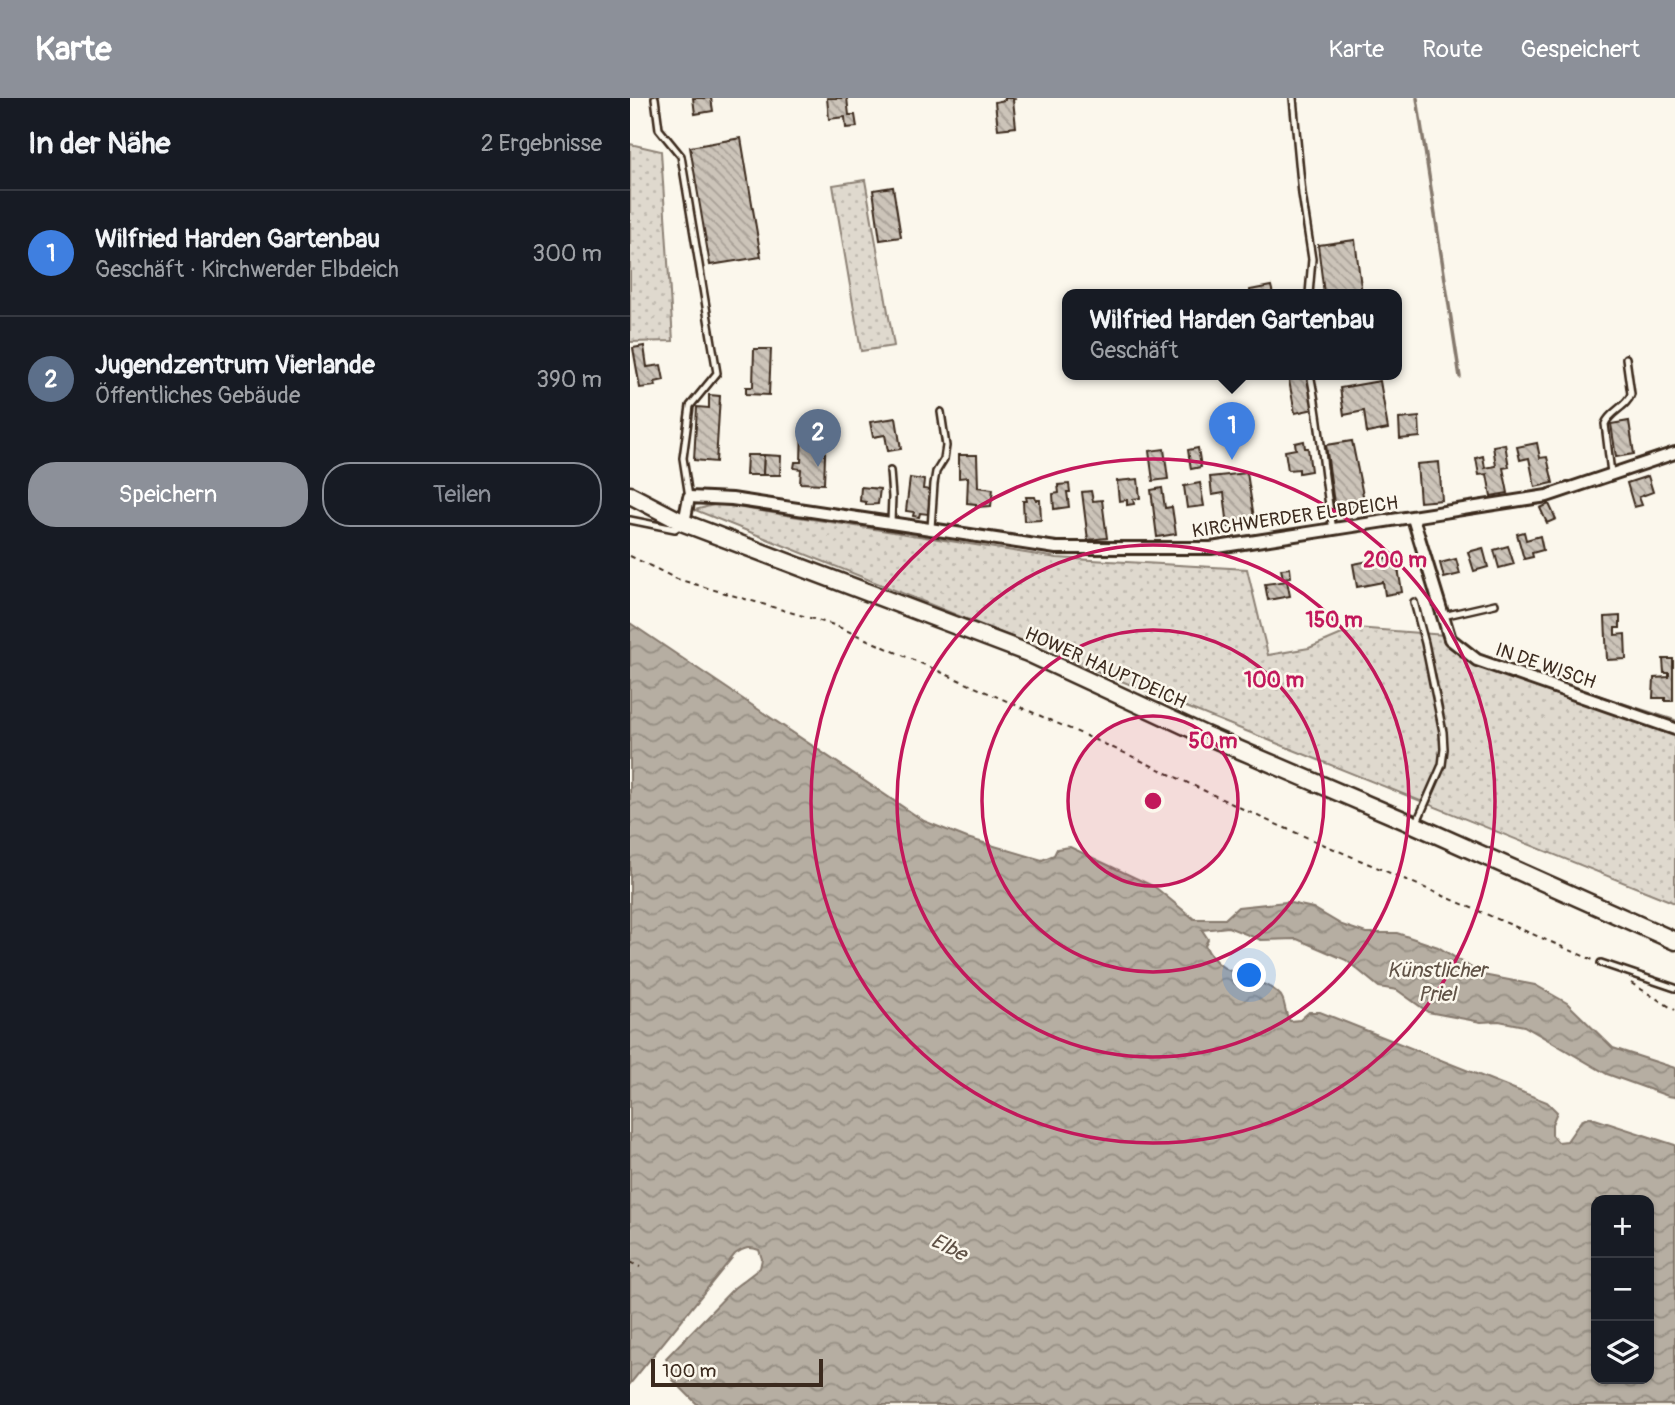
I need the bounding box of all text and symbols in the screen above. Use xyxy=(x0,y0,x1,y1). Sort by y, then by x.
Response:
text: Karte xyxy=(35,29,112,70)
text: Karte xyxy=(1328,35,1384,64)
text: Route xyxy=(1422,35,1483,64)
text: Gespeichert xyxy=(1521,35,1640,64)
text: In der Nähe xyxy=(28,125,170,162)
text: 2 Ergebnisse xyxy=(481,129,602,158)
text: Wilfried Harden Gartenbau xyxy=(95,223,380,255)
text: 1 xyxy=(47,239,56,268)
text: 300 m xyxy=(532,239,602,268)
text: Geschäft · Kirchwerder Elbdeich xyxy=(95,255,399,284)
popup xyxy=(1062,289,1402,380)
text: Wilfried Harden Gartenbau xyxy=(1089,304,1375,336)
text: Geschäft xyxy=(1089,336,1178,365)
text: Jugendzentrum Vierlande xyxy=(95,349,375,381)
text: 2 xyxy=(45,365,57,394)
text: 390 m xyxy=(536,365,602,394)
text: Öffentliches Gebäude xyxy=(95,381,300,410)
pin: 1 xyxy=(1209,402,1255,460)
pin: 2 xyxy=(795,409,841,467)
button: Speichern xyxy=(28,462,308,527)
button: Teilen xyxy=(322,462,602,527)
street label: KIRCHWERDER ELBDEICH xyxy=(1191,491,1400,543)
text: 200 m xyxy=(1363,547,1427,574)
text: 150 m xyxy=(1305,607,1363,634)
street label: HOWER HAUPTDEICH xyxy=(1021,622,1190,714)
street label: IN DE WISCH xyxy=(1492,638,1599,694)
text: 100 m xyxy=(1244,667,1304,694)
text: 50 m xyxy=(1189,728,1238,755)
centre of rings xyxy=(1141,789,1165,813)
water label: Künstlicher Priel xyxy=(1387,957,1489,1008)
your location xyxy=(1232,958,1266,992)
map controls xyxy=(1591,1195,1654,1384)
button: + xyxy=(1591,1195,1654,1258)
water label: Elbe xyxy=(926,1227,974,1269)
button: − xyxy=(1591,1258,1654,1321)
button: layers xyxy=(1591,1321,1654,1384)
scale bar xyxy=(651,1356,822,1388)
text: 100 m xyxy=(662,1359,716,1383)

